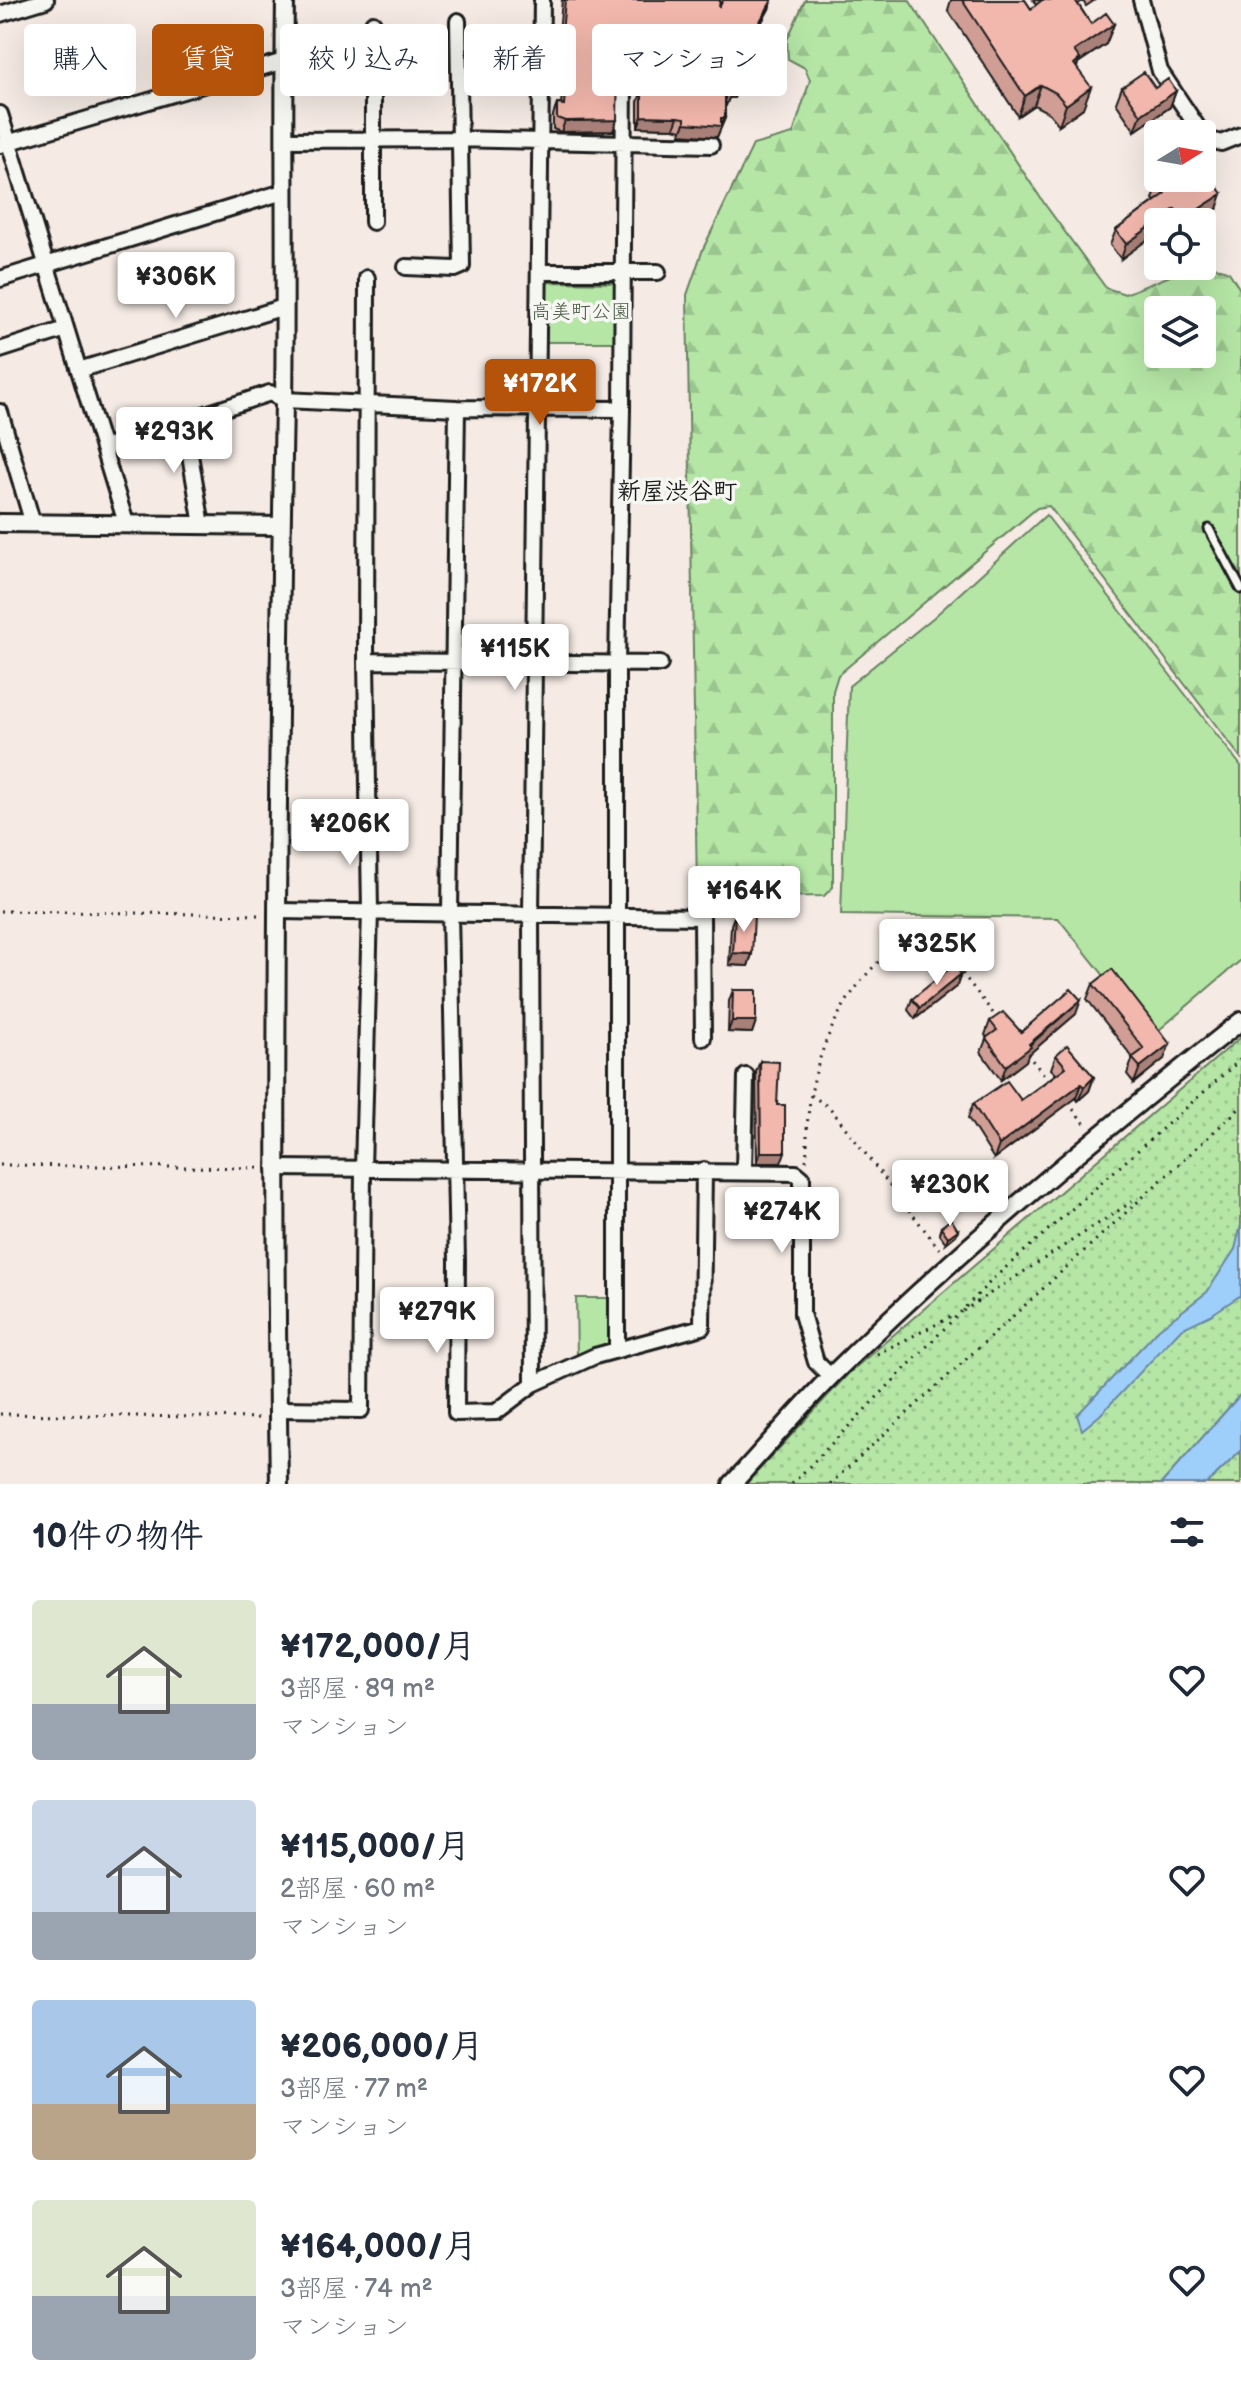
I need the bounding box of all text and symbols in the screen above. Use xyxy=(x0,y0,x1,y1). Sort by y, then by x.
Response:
chip: 購入 xyxy=(24,24,136,96)
chip: 賃貸 xyxy=(152,24,264,96)
chip: 絞り込み xyxy=(280,24,448,96)
chip: 新着 xyxy=(464,24,576,96)
chip: マンション xyxy=(592,24,787,96)
north arrow xyxy=(1144,120,1216,192)
map controls xyxy=(1144,120,1216,368)
button: locate xyxy=(1144,208,1216,280)
pin: ¥306K xyxy=(120,252,232,320)
text: ¥306K xyxy=(136,262,216,293)
button: layers xyxy=(1144,296,1216,368)
park label: 高美町公園 xyxy=(531,300,631,324)
pin: ¥172K xyxy=(484,359,596,427)
text: ¥172K xyxy=(503,369,577,400)
pin: ¥293K xyxy=(118,407,230,475)
text: ¥293K xyxy=(134,417,214,448)
district label: 新屋渋谷町 xyxy=(617,477,737,506)
pin: ¥115K xyxy=(459,624,571,692)
text: ¥115K xyxy=(480,634,550,665)
pin: ¥206K xyxy=(294,799,406,867)
text: ¥206K xyxy=(310,809,390,840)
pin: ¥164K xyxy=(688,866,800,934)
text: ¥164K xyxy=(706,876,782,907)
pin: ¥325K xyxy=(881,919,993,987)
text: ¥325K xyxy=(897,929,977,960)
pin: ¥230K xyxy=(894,1160,1006,1228)
text: ¥230K xyxy=(910,1170,990,1201)
pin: ¥274K xyxy=(726,1187,838,1255)
text: ¥274K xyxy=(743,1197,821,1228)
pin: ¥279K xyxy=(381,1287,493,1355)
text: ¥279K xyxy=(398,1297,476,1328)
icon: filters xyxy=(1165,1510,1209,1554)
text: 10件の物件 xyxy=(32,1516,204,1557)
text: ¥172,000/月 xyxy=(280,1626,476,1667)
icon: home xyxy=(96,1632,192,1728)
icon: heart xyxy=(1165,1658,1209,1702)
text: 3部屋 · 89 m² xyxy=(280,1674,435,1705)
text: マンション xyxy=(280,1712,409,1743)
text: ¥115,000/月 xyxy=(280,1826,471,1867)
icon: home xyxy=(96,1832,192,1928)
icon: heart xyxy=(1165,1858,1209,1902)
text: 2部屋 · 60 m² xyxy=(280,1874,435,1905)
text: マンション xyxy=(280,1912,409,1943)
text: ¥206,000/月 xyxy=(280,2026,484,2067)
icon: home xyxy=(96,2032,192,2128)
icon: heart xyxy=(1165,2058,1209,2102)
text: 3部屋 · 77 m² xyxy=(280,2074,428,2105)
text: マンション xyxy=(280,2112,409,2143)
text: ¥164,000/月 xyxy=(280,2226,477,2267)
icon: home xyxy=(96,2232,192,2328)
icon: heart xyxy=(1165,2258,1209,2302)
text: 3部屋 · 74 m² xyxy=(280,2274,433,2305)
text: マンション xyxy=(280,2312,409,2343)

